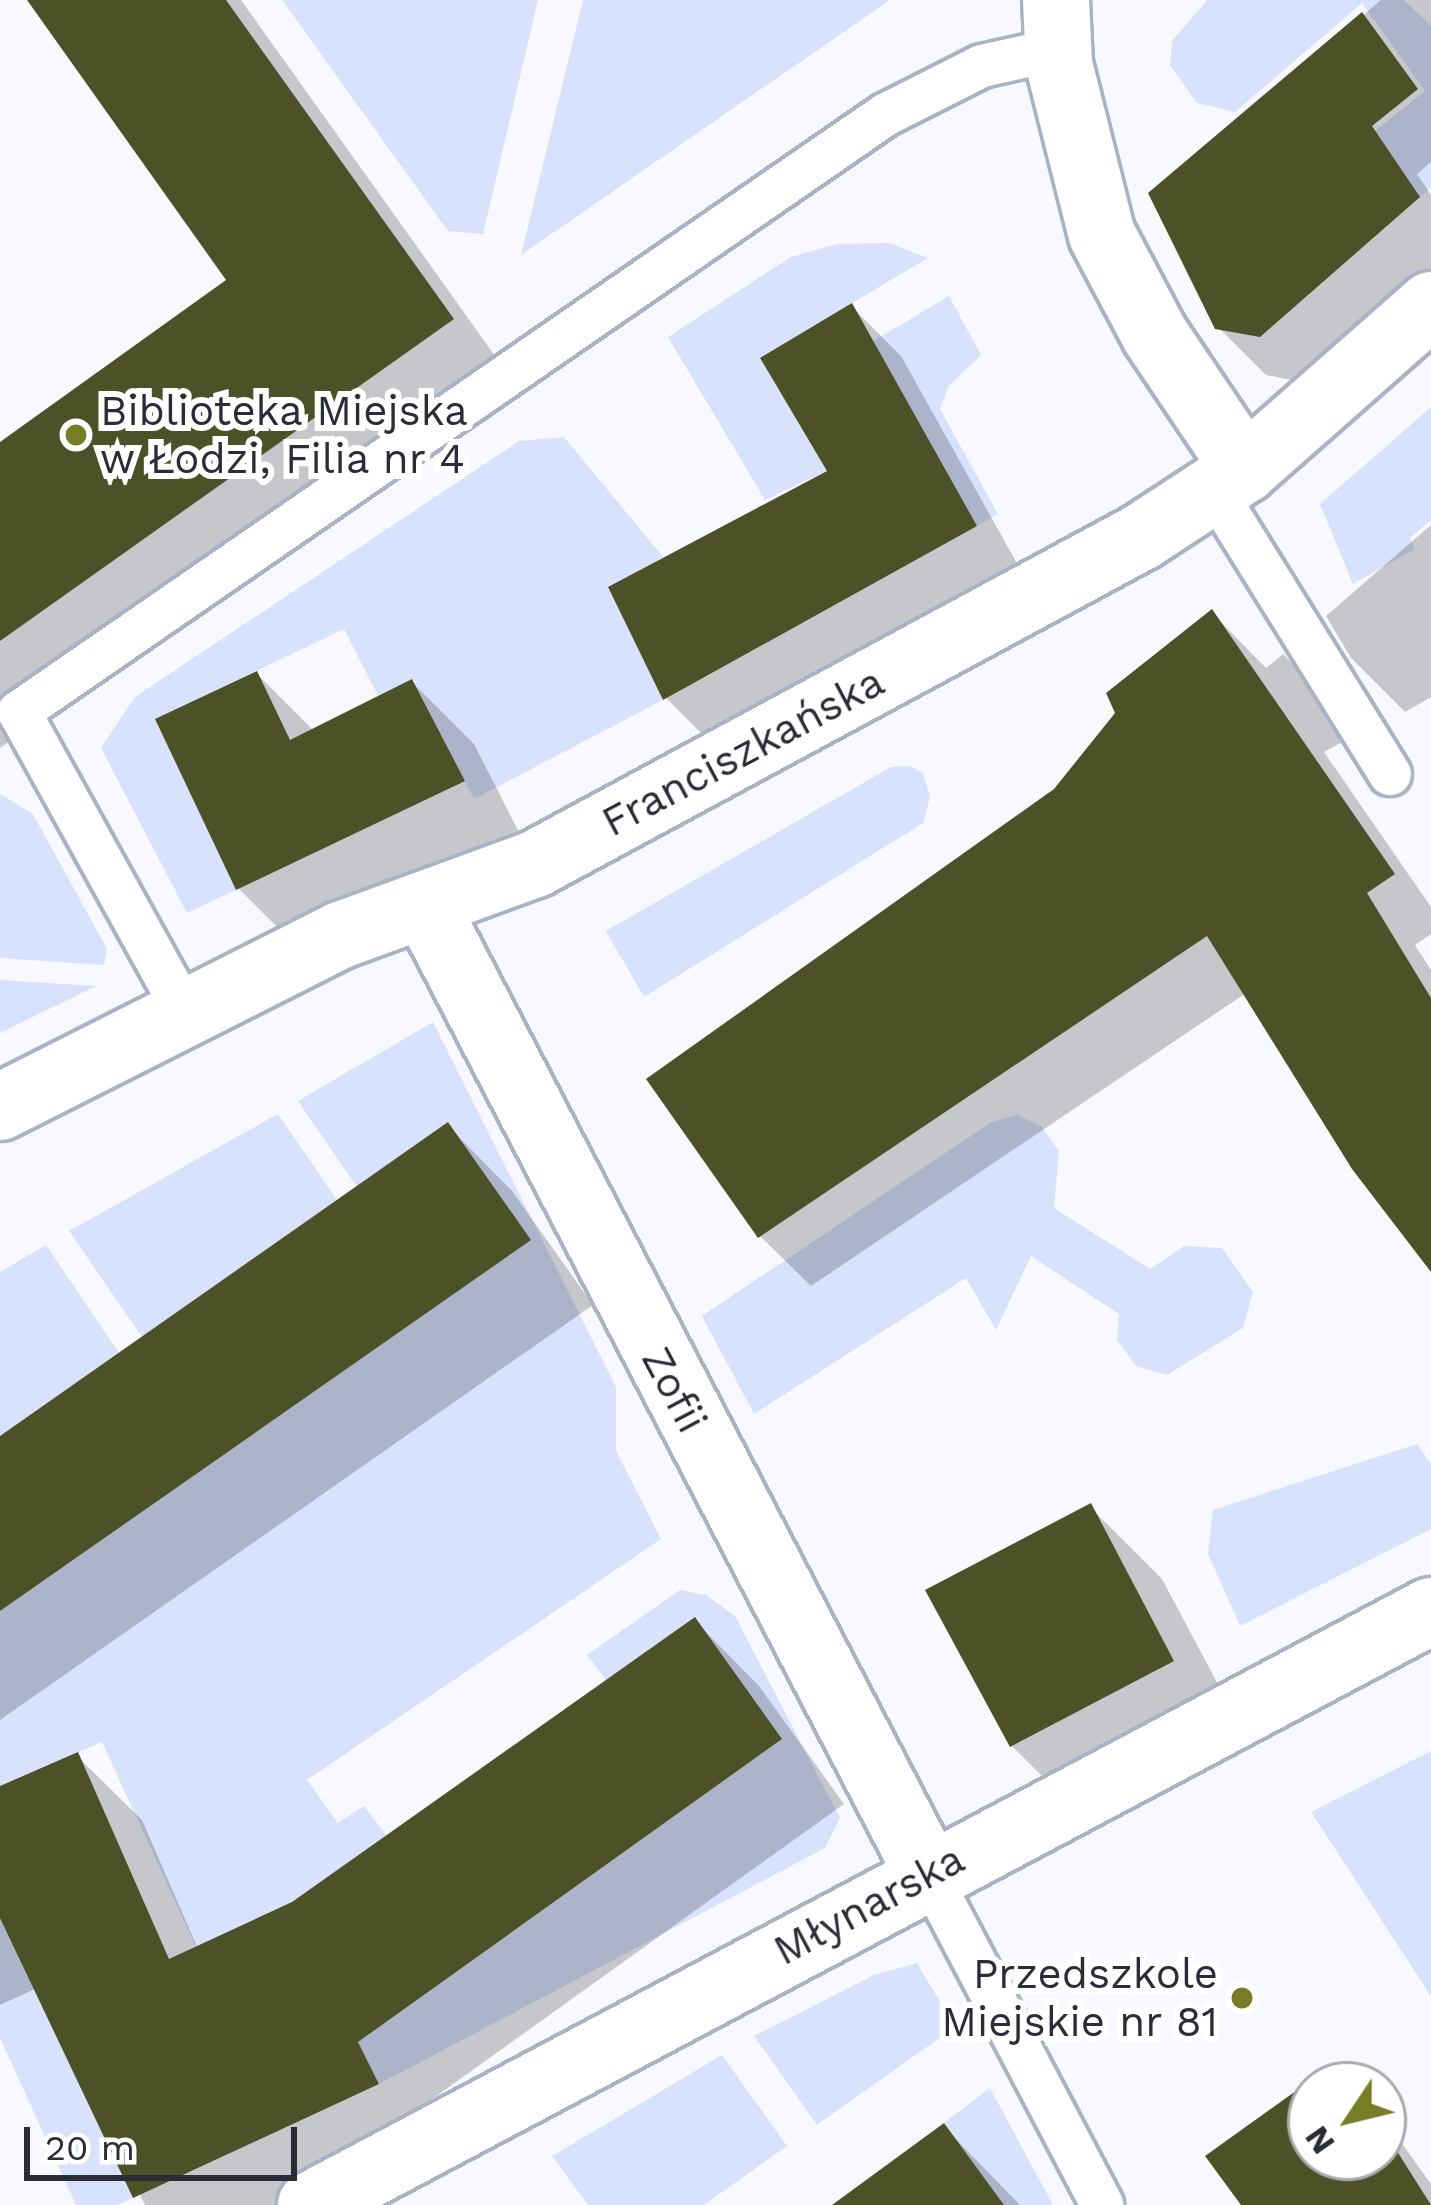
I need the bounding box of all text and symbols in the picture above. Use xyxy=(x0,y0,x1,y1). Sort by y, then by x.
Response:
place label: Biblioteka Miejska w Łodzi, Filia nr 4 xyxy=(100,386,469,484)
marker: Biblioteka Miejska w Łodzi, Filia nr 4 xyxy=(63,422,89,448)
street label: Franciszkańska xyxy=(593,657,893,847)
street label: Zofii xyxy=(631,1339,717,1441)
street label: Młynarska xyxy=(765,1834,973,1976)
place label: Przedszkole Miejskie nr 81 xyxy=(940,1949,1218,2048)
marker: Przedszkole Miejskie nr 81 xyxy=(1229,1985,1255,2011)
north arrow xyxy=(1287,2061,1407,2181)
scale bar xyxy=(30,2103,303,2177)
text: N xyxy=(1297,2119,1343,2161)
text: 20 m xyxy=(45,2127,135,2169)

